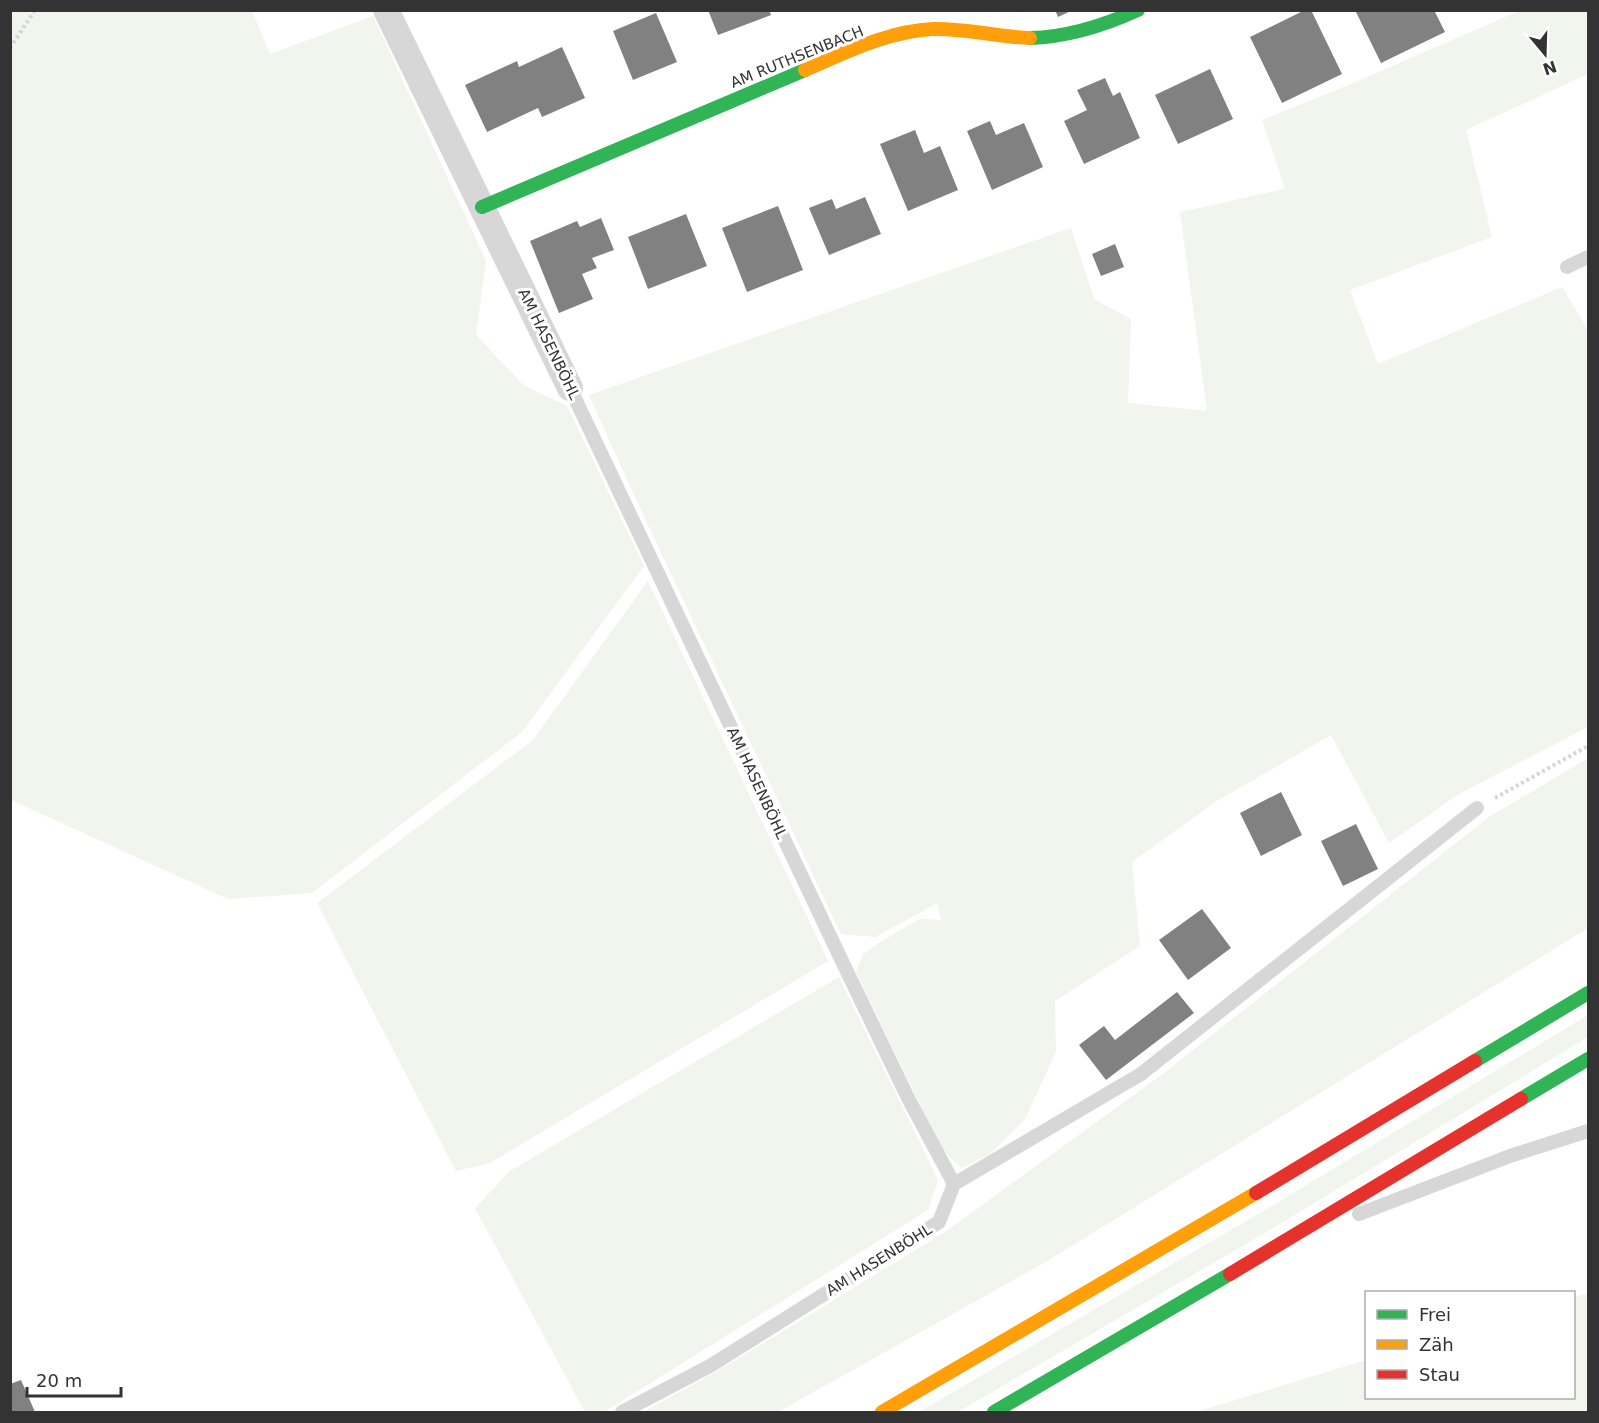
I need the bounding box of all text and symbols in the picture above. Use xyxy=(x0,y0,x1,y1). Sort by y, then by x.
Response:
street label: AM RUTHSENBACH xyxy=(728,22,866,92)
north arrow xyxy=(1515,24,1575,84)
text: N xyxy=(1540,57,1559,79)
street label: AM HASENBÖHL xyxy=(514,285,585,403)
street label: AM HASENBÖHL xyxy=(723,724,792,842)
street label: AM HASENBÖHL xyxy=(822,1219,936,1300)
legend xyxy=(1365,1291,1575,1399)
text: Frei xyxy=(1419,1304,1451,1325)
text: Zäh xyxy=(1419,1334,1454,1355)
scale bar xyxy=(27,1360,122,1398)
text: Stau xyxy=(1419,1364,1460,1385)
text: 20 m xyxy=(36,1370,82,1391)

